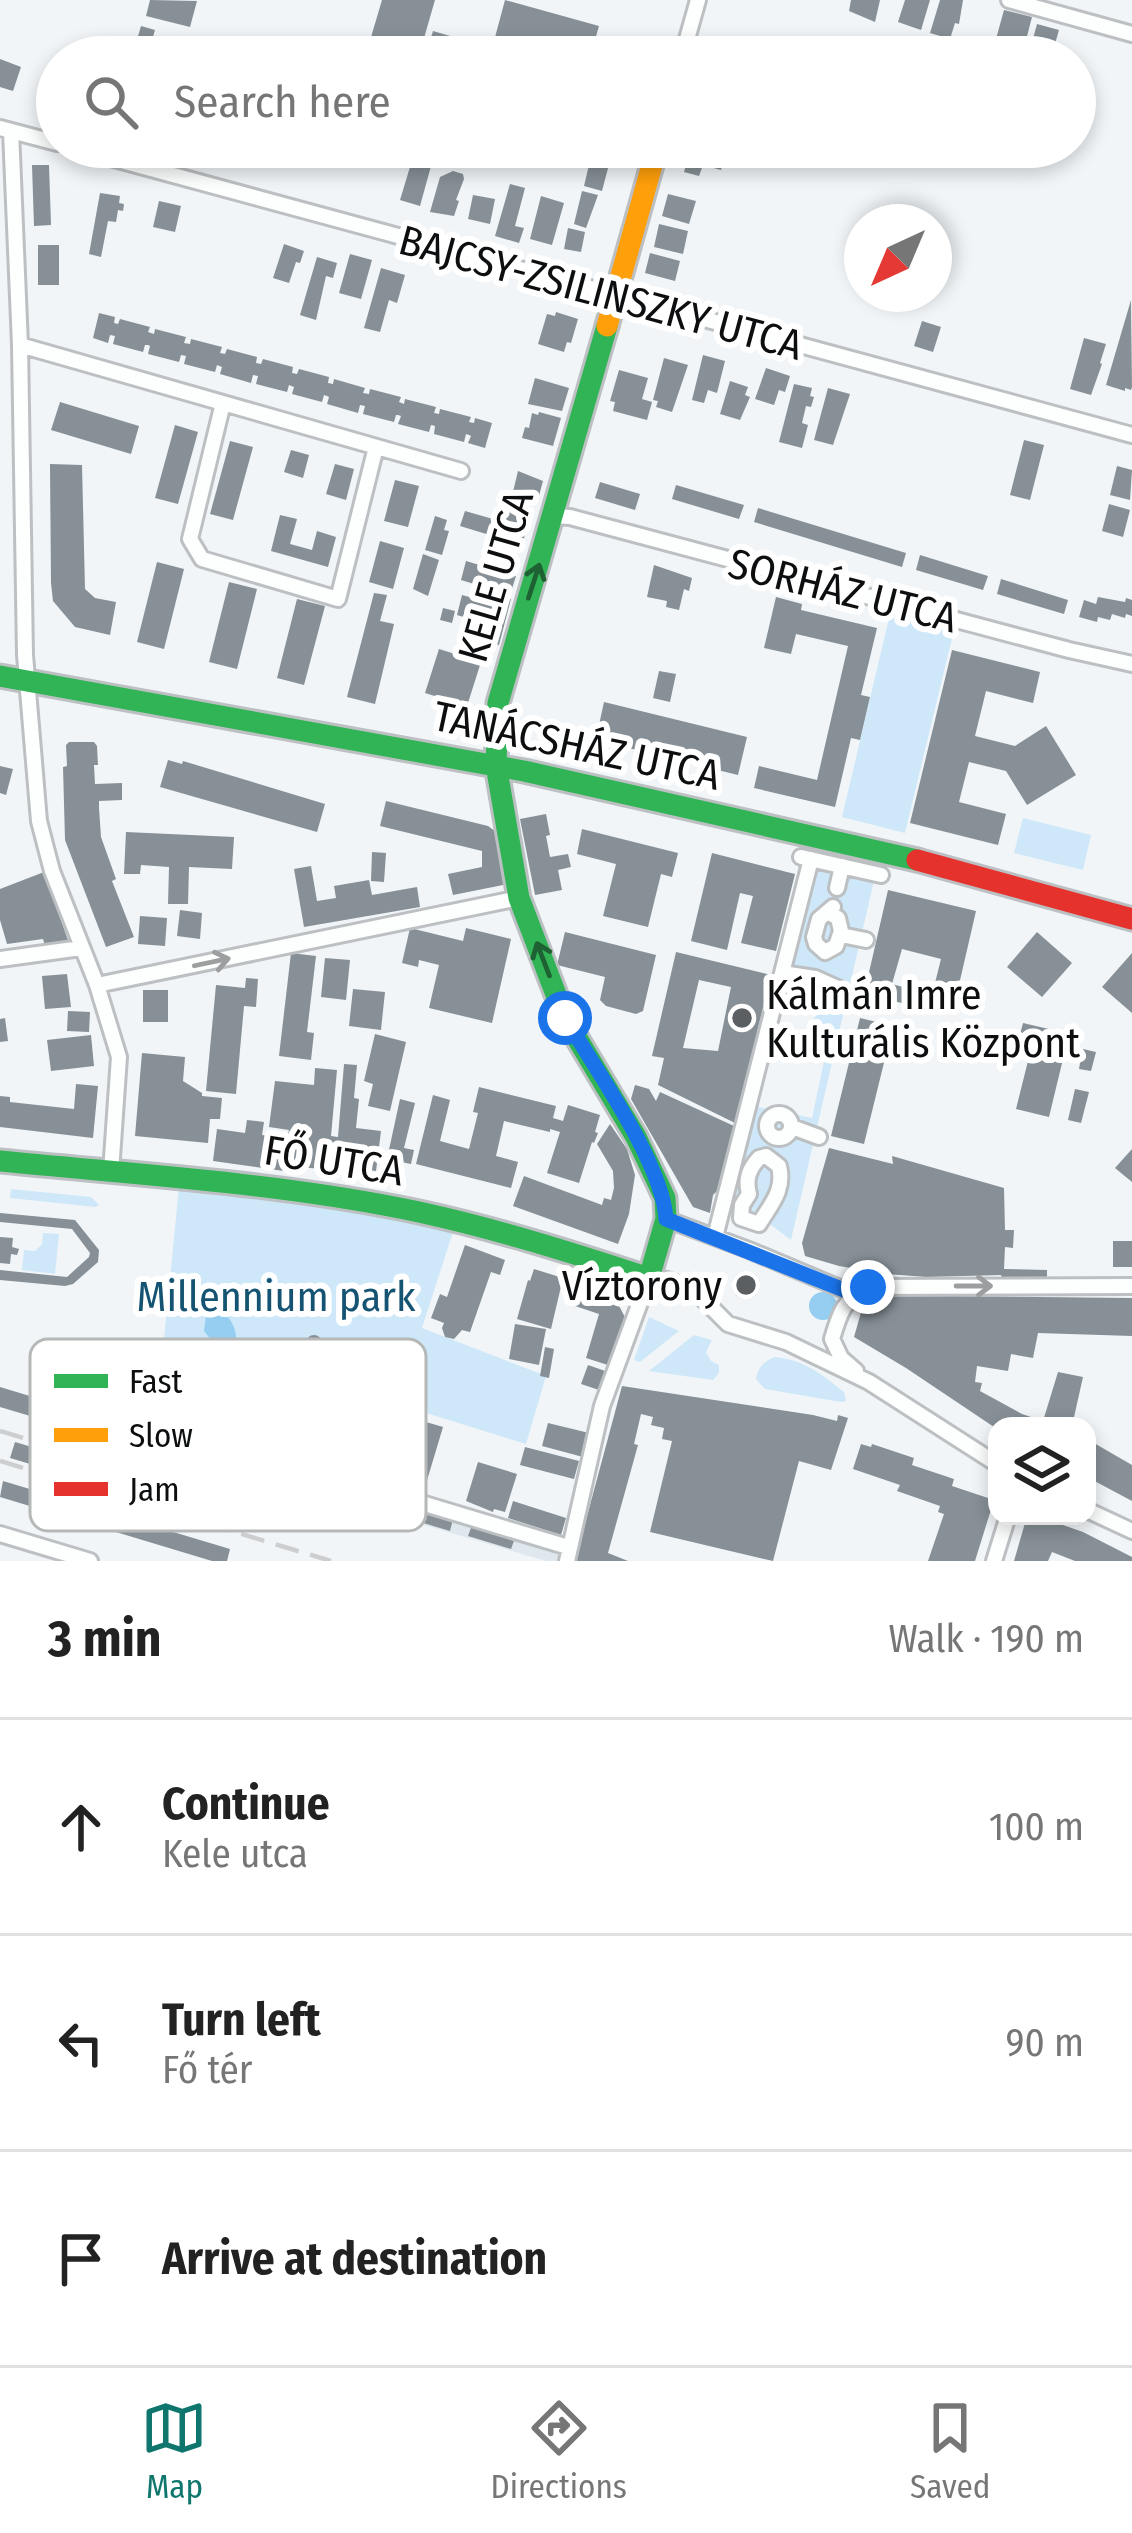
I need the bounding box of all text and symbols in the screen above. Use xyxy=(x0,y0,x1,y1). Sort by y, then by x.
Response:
search box xyxy=(36,36,1096,168)
icon: search xyxy=(78,69,144,135)
text: Search here xyxy=(174,75,391,129)
north arrow xyxy=(844,204,952,312)
street label: BAJCSY-ZSILINSZKY UTCA xyxy=(394,215,808,371)
street label: KELE UTCA xyxy=(448,485,544,668)
street label: SORHÁZ UTCA xyxy=(723,538,962,643)
one-way arrow xyxy=(524,563,546,601)
street label: TANÁCSHÁZ UTCA xyxy=(429,691,725,801)
one-way arrow xyxy=(530,942,552,979)
one-way arrow xyxy=(192,949,230,972)
place label: Kálmán Imre Kulturális Központ xyxy=(766,970,1080,1068)
route start xyxy=(538,991,592,1045)
marker: Kálmán Imre Kulturális Központ xyxy=(729,1005,755,1031)
street label: FŐ UTCA xyxy=(261,1123,407,1197)
route end xyxy=(841,1260,895,1314)
place label: Víztorony xyxy=(562,1261,722,1311)
park label: Millennium park xyxy=(137,1272,416,1322)
marker: Víztorony xyxy=(733,1272,759,1298)
one-way arrow xyxy=(954,1275,993,1298)
legend xyxy=(30,1339,426,1531)
text: Fast xyxy=(129,1362,183,1402)
text: Slow xyxy=(129,1416,193,1456)
map controls xyxy=(988,1417,1096,1525)
button: layers xyxy=(988,1417,1096,1525)
text: Jam xyxy=(129,1470,180,1510)
text: 3 min xyxy=(48,1608,162,1670)
text: Walk · 190 m xyxy=(889,1616,1084,1662)
text: Continue xyxy=(162,1777,330,1831)
icon: ahead xyxy=(48,1794,114,1860)
text: 100 m xyxy=(989,1804,1084,1850)
text: Kele utca xyxy=(162,1831,308,1877)
text: Turn left xyxy=(162,1993,321,2047)
icon: left xyxy=(48,2010,114,2076)
text: 90 m xyxy=(1006,2020,1084,2066)
text: Fő tér xyxy=(162,2047,252,2093)
icon: arrive xyxy=(48,2226,114,2292)
text: Arrive at destination xyxy=(162,2232,547,2286)
tab: Map xyxy=(141,2395,207,2507)
tab: Directions xyxy=(490,2395,627,2507)
tab: Saved xyxy=(910,2395,990,2507)

